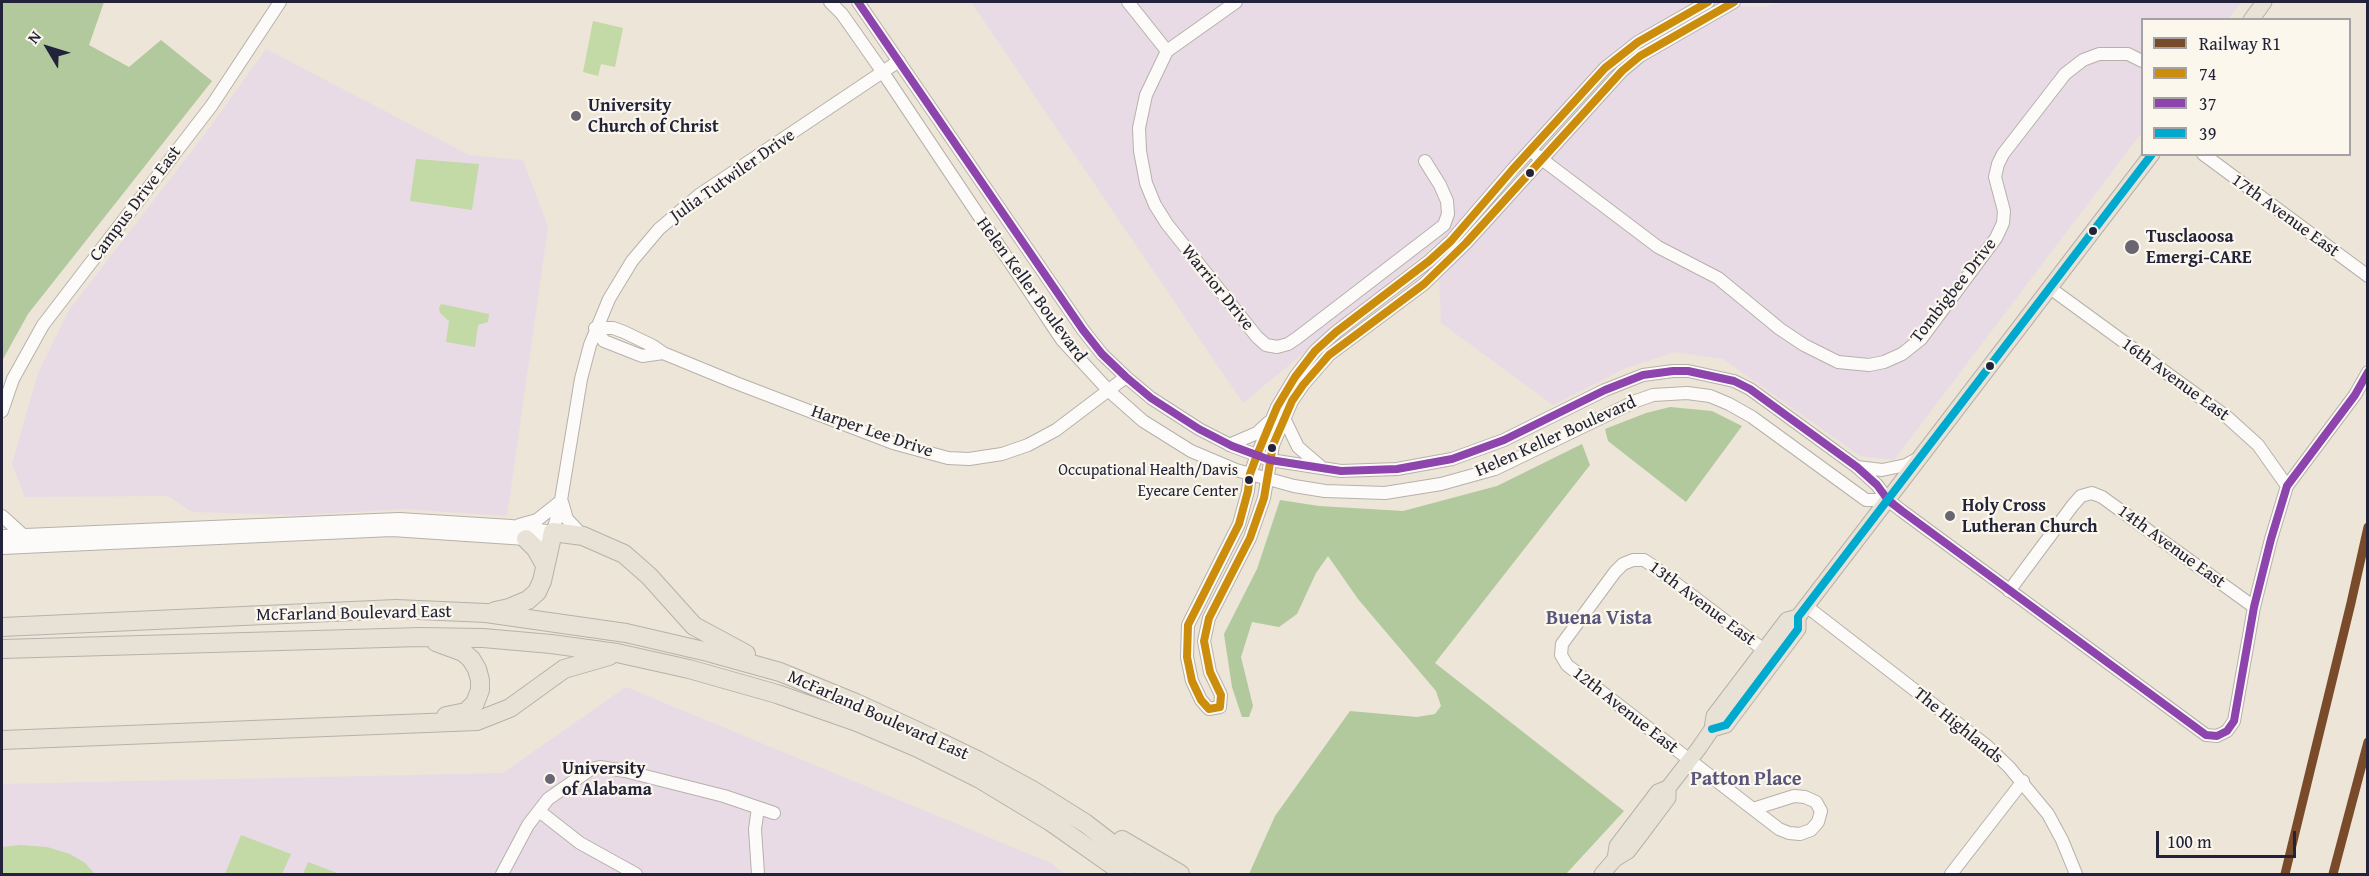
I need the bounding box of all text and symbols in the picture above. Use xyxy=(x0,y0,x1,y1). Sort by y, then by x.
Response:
north arrow xyxy=(18,18,78,78)
legend xyxy=(2141,18,2351,156)
text: N xyxy=(21,25,47,49)
text: Railway R1 xyxy=(2199,30,2281,57)
text: 74 xyxy=(2199,60,2216,87)
text: 37 xyxy=(2199,90,2216,117)
place label: University Church of Christ xyxy=(588,95,719,138)
marker: University Church of Christ xyxy=(569,109,583,123)
text: 39 xyxy=(2199,120,2216,147)
street label: Julia Tutwiler Drive xyxy=(666,125,800,227)
street label: Campus Drive East xyxy=(86,142,186,266)
unlabelled marker xyxy=(1524,167,1536,179)
street label: 17th Avenue East xyxy=(2227,170,2343,262)
street label: Helen Keller Boulevard xyxy=(971,213,1091,367)
unlabelled marker xyxy=(2087,225,2099,237)
place label: Tusclaoosa Emergi-CARE xyxy=(2146,226,2252,268)
street label: Tombigbee Drive xyxy=(1906,234,2002,348)
marker: Tusclaoosa Emergi-CARE xyxy=(2123,238,2141,256)
street label: Warrior Drive xyxy=(1176,241,1258,335)
street label: 16th Avenue East xyxy=(2117,334,2233,426)
unlabelled marker xyxy=(1984,360,1996,372)
street label: Helen Keller Boulevard xyxy=(1472,392,1640,482)
street label: Harper Lee Drive xyxy=(808,401,936,463)
unlabelled marker xyxy=(1266,442,1278,454)
place label: Occupational Health/Davis Eyecare Center xyxy=(1058,461,1238,499)
marker: Occupational Health/Davis Eyecare Center xyxy=(1243,474,1255,486)
place label: Holy Cross Lutheran Church xyxy=(1962,495,2098,538)
street label: 14th Avenue East xyxy=(2113,501,2229,593)
marker: Holy Cross Lutheran Church xyxy=(1943,509,1957,523)
street label: 13th Avenue East xyxy=(1644,557,1760,651)
street label: McFarland Boulevard East xyxy=(256,601,452,627)
district label: Buena Vista xyxy=(1546,607,1652,631)
street label: 12th Avenue East xyxy=(1568,663,1682,759)
street label: McFarland Boulevard East xyxy=(784,666,972,766)
street label: The Highlands xyxy=(1909,683,2007,769)
place label: University of Alabama xyxy=(562,758,652,800)
district label: Patton Place xyxy=(1690,768,1802,792)
marker: University of Alabama xyxy=(543,772,557,786)
scale bar xyxy=(2159,819,2298,857)
text: 100 m xyxy=(2167,828,2212,855)

